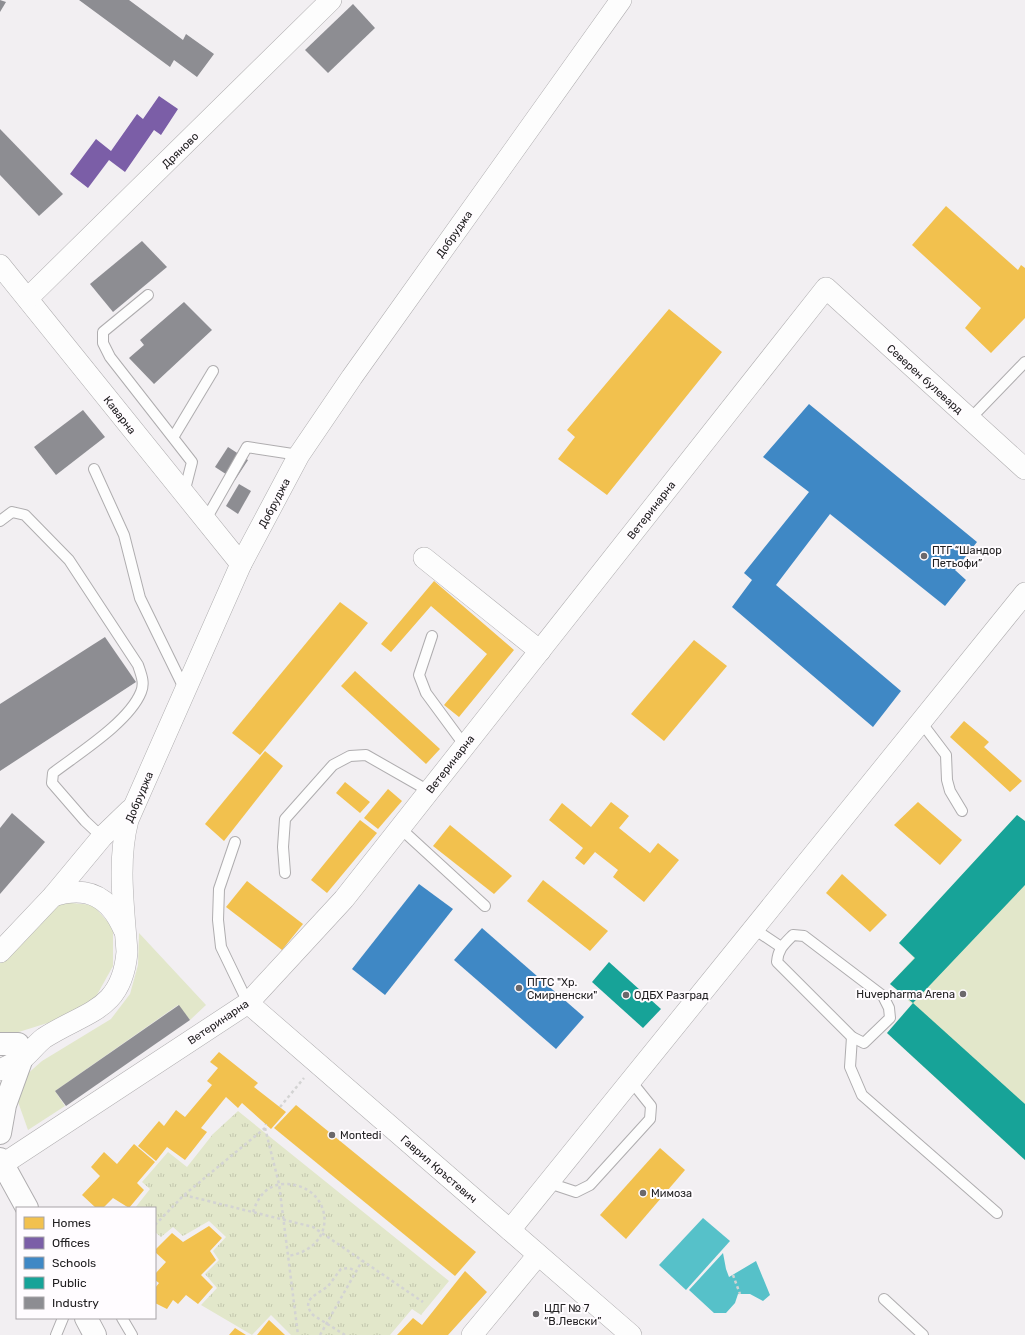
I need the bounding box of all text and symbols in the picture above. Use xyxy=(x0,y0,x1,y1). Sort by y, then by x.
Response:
street label: Дряново xyxy=(159,130,201,171)
street label: Добруджа xyxy=(434,208,475,260)
street label: Северен булевард xyxy=(884,342,966,417)
street label: Каварна xyxy=(101,394,138,437)
street label: Добруджа xyxy=(256,476,293,530)
street label: Ветеринарна xyxy=(625,478,678,542)
place label: ПТГ “Шандор Петьофи” xyxy=(932,544,1002,570)
marker: ПТГ “Шандор Петьофи” xyxy=(919,551,929,561)
street label: Ветеринарна xyxy=(424,732,477,796)
street label: Добруджа xyxy=(123,770,156,825)
place label: ПГТС "Хр. Смирненски" xyxy=(527,976,597,1002)
marker: ПГТС "Хр. Смирненски" xyxy=(514,983,524,993)
place label: Huvepharma Arena xyxy=(856,988,955,1001)
place label: ОДБХ Разград xyxy=(634,989,709,1002)
marker: Huvepharma Arena xyxy=(958,989,968,999)
marker: ОДБХ Разград xyxy=(621,990,631,1000)
street label: Ветеринарна xyxy=(185,997,251,1048)
place label: Montedi xyxy=(340,1129,381,1142)
marker: Montedi xyxy=(327,1130,337,1140)
street label: Гаврил Кръстевич xyxy=(398,1133,480,1206)
place label: Мимоза xyxy=(651,1187,692,1200)
marker: Мимоза xyxy=(638,1188,648,1198)
legend xyxy=(16,1207,156,1319)
text: Homes xyxy=(52,1216,91,1230)
text: Offices xyxy=(52,1236,90,1250)
text: Schools xyxy=(52,1256,96,1270)
text: Public xyxy=(52,1276,87,1290)
text: Industry xyxy=(52,1296,99,1310)
place label: ЦДГ № 7 “В.Левски” xyxy=(544,1302,601,1328)
marker: ЦДГ № 7 “В.Левски” xyxy=(531,1309,541,1319)

